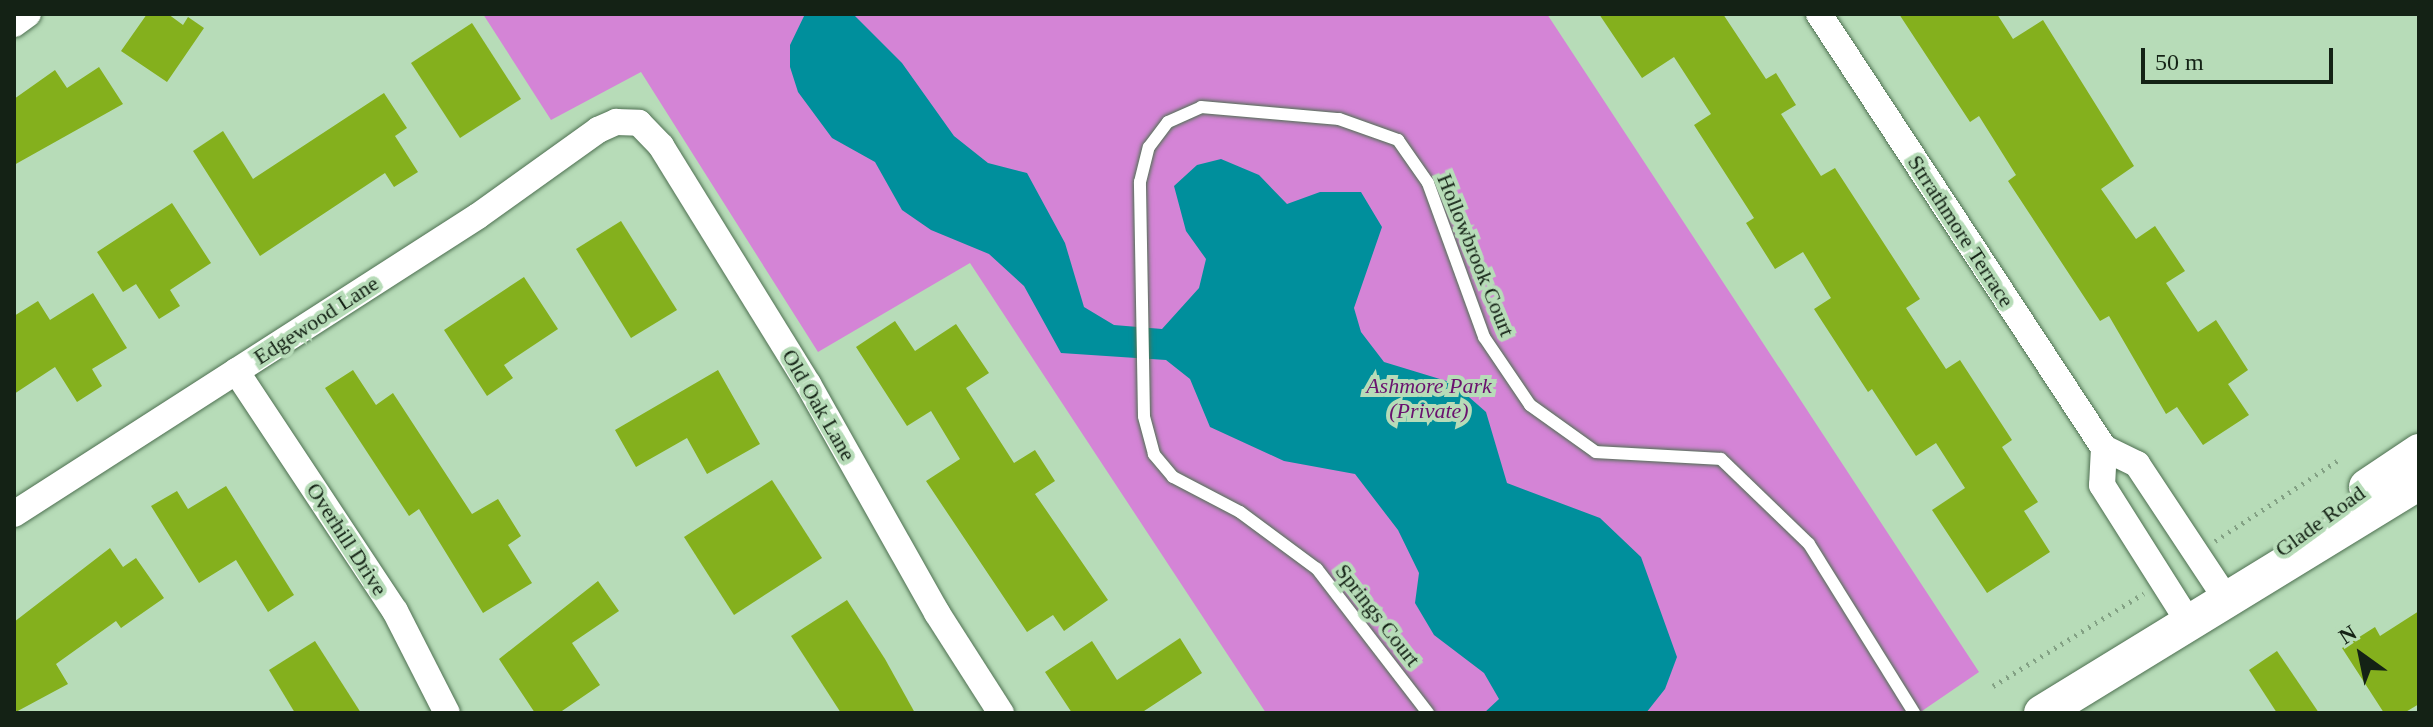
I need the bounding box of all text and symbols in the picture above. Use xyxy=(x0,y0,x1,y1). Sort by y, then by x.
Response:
scale bar xyxy=(2145,32,2337,82)
text: 50 m xyxy=(2155,49,2204,75)
street label: Strrathmore Terrace xyxy=(1902,150,2020,312)
street label: Hollowbrook Court xyxy=(1431,170,1521,340)
street label: Edgewood Lane xyxy=(249,270,383,370)
street label: Old Oak Lane xyxy=(776,344,862,466)
park label: Ashmore Park (Private) xyxy=(1366,372,1492,424)
street label: Overhill Drive xyxy=(301,478,393,600)
street label: Glade Road xyxy=(2270,480,2370,562)
street label: Springs Court xyxy=(1330,558,1426,672)
north arrow xyxy=(2321,615,2401,695)
text: N xyxy=(2334,620,2361,649)

